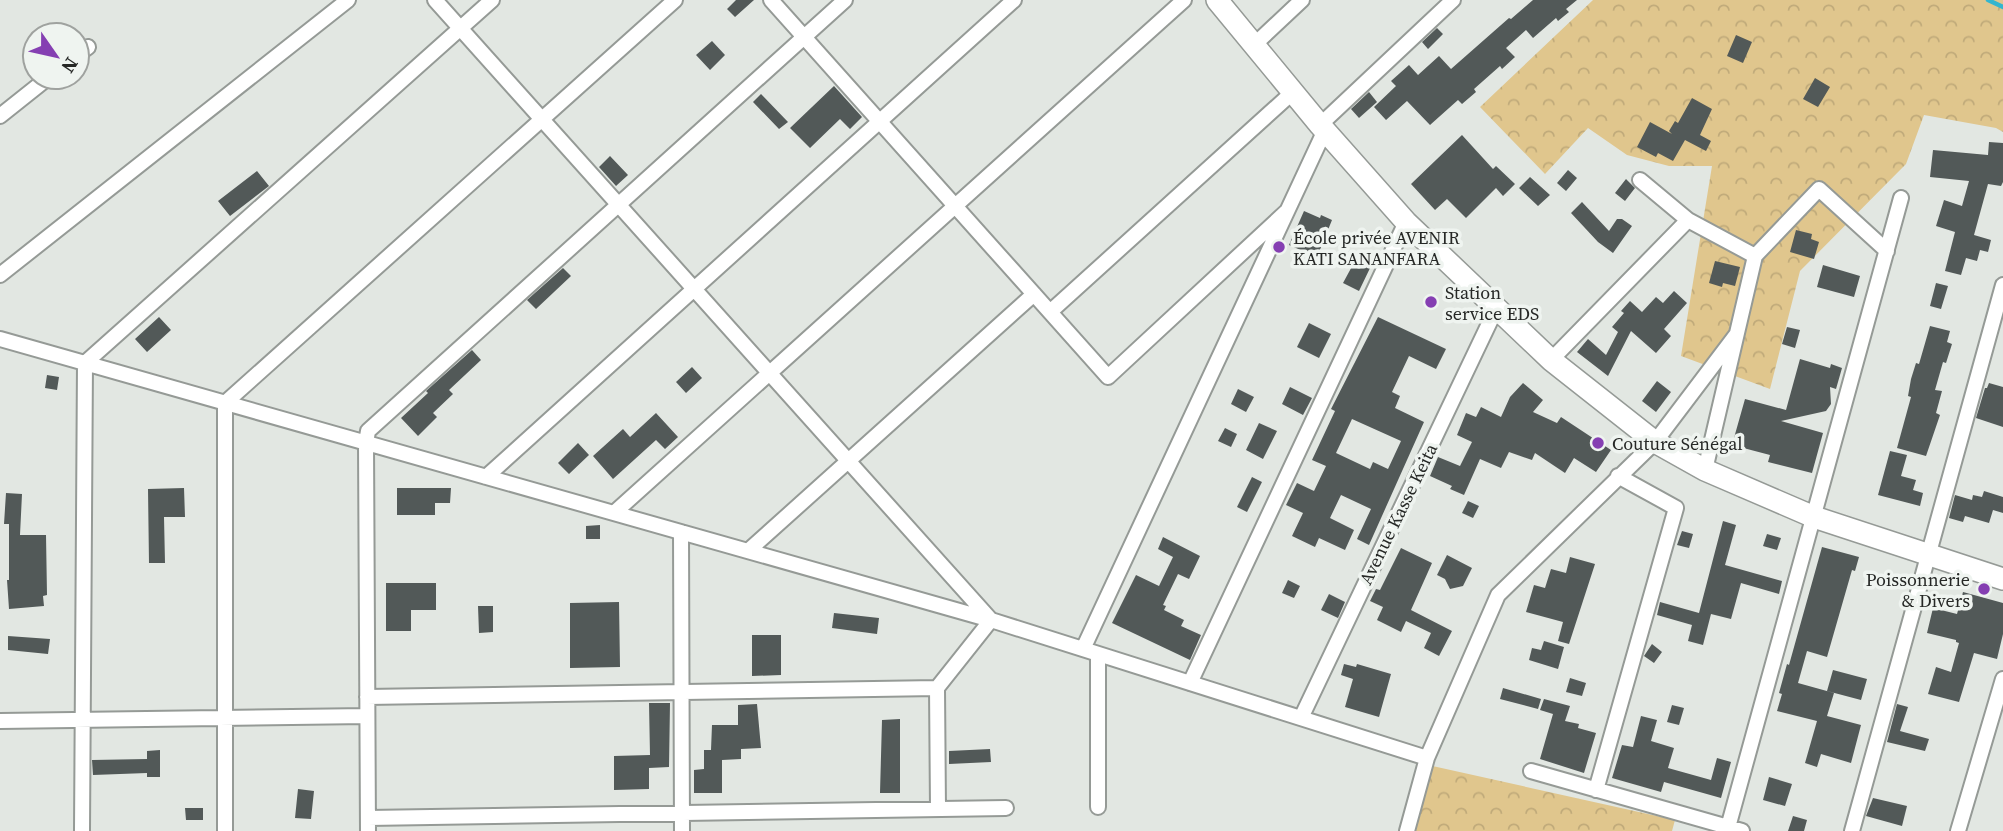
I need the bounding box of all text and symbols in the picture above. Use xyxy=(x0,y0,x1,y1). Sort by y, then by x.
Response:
north arrow xyxy=(21,21,91,91)
text: N xyxy=(55,52,85,79)
place label: École privée AVENIR KATI SANANFARA xyxy=(1293,225,1460,271)
marker: École privée AVENIR KATI SANANFARA xyxy=(1271,239,1287,255)
place label: Station service EDS xyxy=(1445,280,1539,326)
marker: Station service EDS xyxy=(1423,294,1439,310)
place label: Couture Sénégal xyxy=(1612,431,1743,456)
marker: Couture Sénégal xyxy=(1590,435,1606,451)
street label: Avenue Kasse Keita xyxy=(1353,438,1443,589)
place label: Poissonnerie & Divers xyxy=(1866,567,1970,613)
marker: Poissonnerie & Divers xyxy=(1976,581,1992,597)

